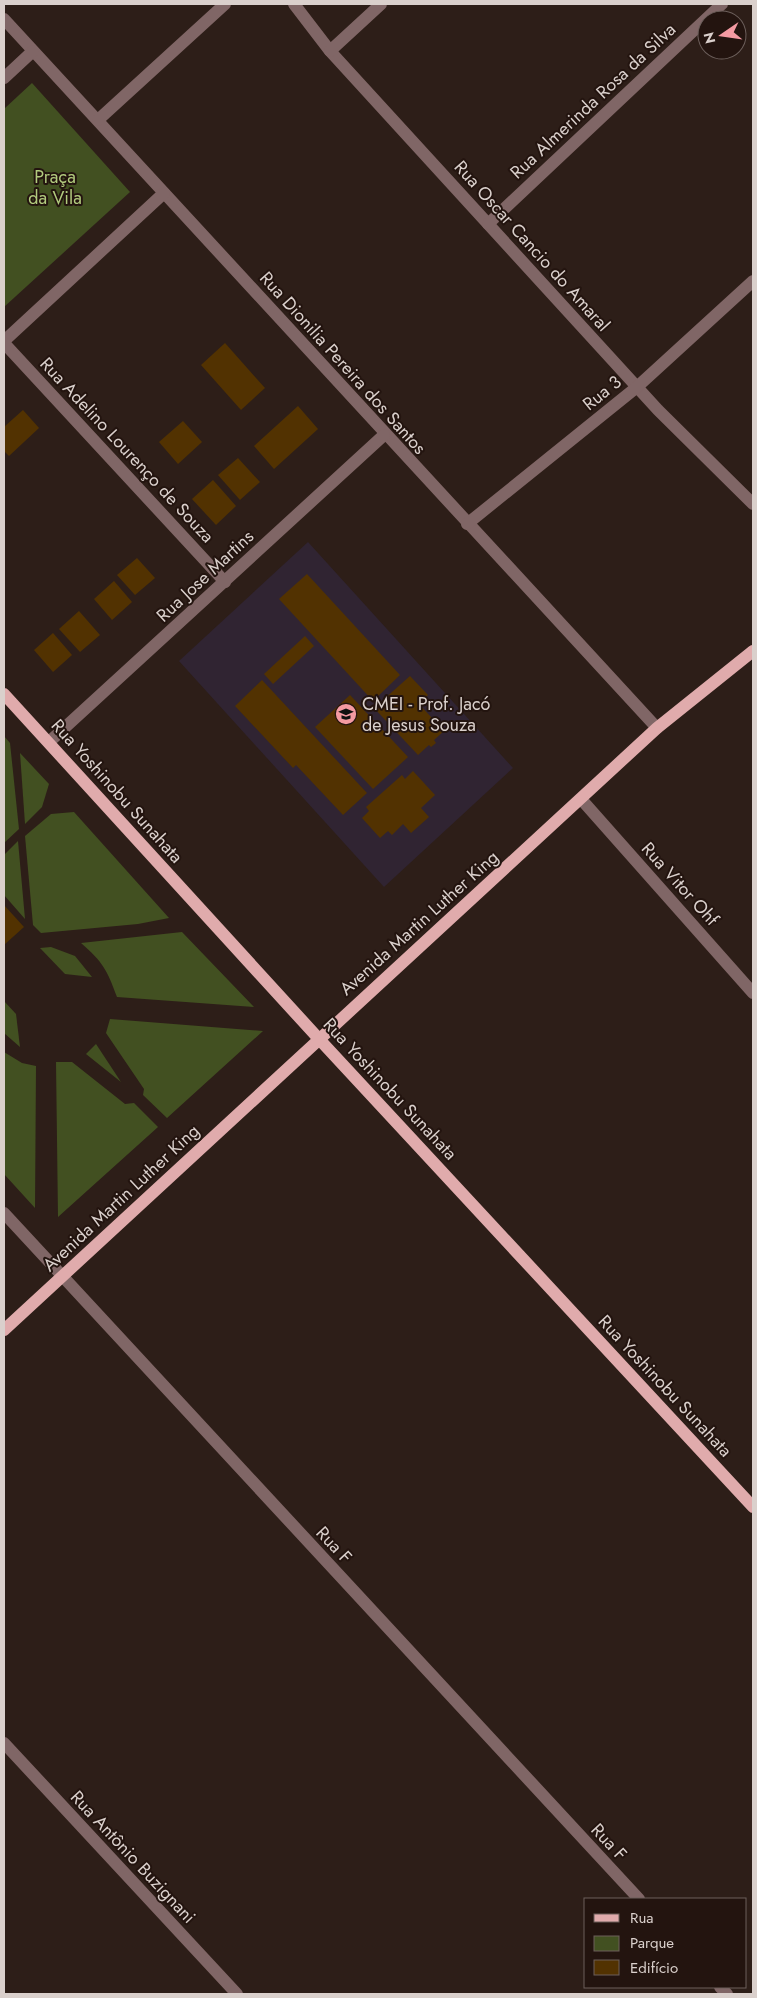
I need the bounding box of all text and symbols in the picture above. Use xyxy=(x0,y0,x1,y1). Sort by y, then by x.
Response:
north arrow xyxy=(697,10,747,60)
street label: Rua Almerinda Rosa da Silva xyxy=(504,17,682,185)
text: N xyxy=(698,30,720,46)
street label: Rua Oscar Cancio do Amaral xyxy=(448,155,616,337)
park label: Praça da Vila xyxy=(28,164,82,211)
street label: Rua Dionilia Pereira dos Santos xyxy=(254,266,432,460)
street label: Rua Adelino Lourenço de Souza xyxy=(34,351,220,549)
street label: Rua 3 xyxy=(577,369,627,417)
street label: Rua Jose Martins xyxy=(151,524,259,628)
place label: CMEI - Prof. Jacó de Jesus Souza xyxy=(362,691,491,738)
school or university icon: CMEI - Prof. Jacó de Jesus Souza xyxy=(334,702,358,726)
street label: Rua Yoshinobu Sunahata xyxy=(45,713,189,869)
street label: Rua Vitor Ohf xyxy=(635,836,725,932)
street label: Avenida Martin Luther King xyxy=(334,844,504,1002)
street label: Rua Yoshinobu Sunahata xyxy=(317,1012,463,1166)
street label: Avenida Martin Luther King xyxy=(37,1118,205,1278)
street label: Rua Yoshinobu Sunahata xyxy=(592,1309,738,1463)
street label: Rua F xyxy=(310,1521,358,1569)
street label: Rua Antônio Buzignani xyxy=(64,1785,202,1929)
street label: Rua F xyxy=(585,1818,633,1866)
legend xyxy=(584,1898,747,1988)
text: Rua xyxy=(630,1907,654,1929)
text: Parque xyxy=(630,1932,674,1954)
text: Edifício xyxy=(630,1957,678,1979)

